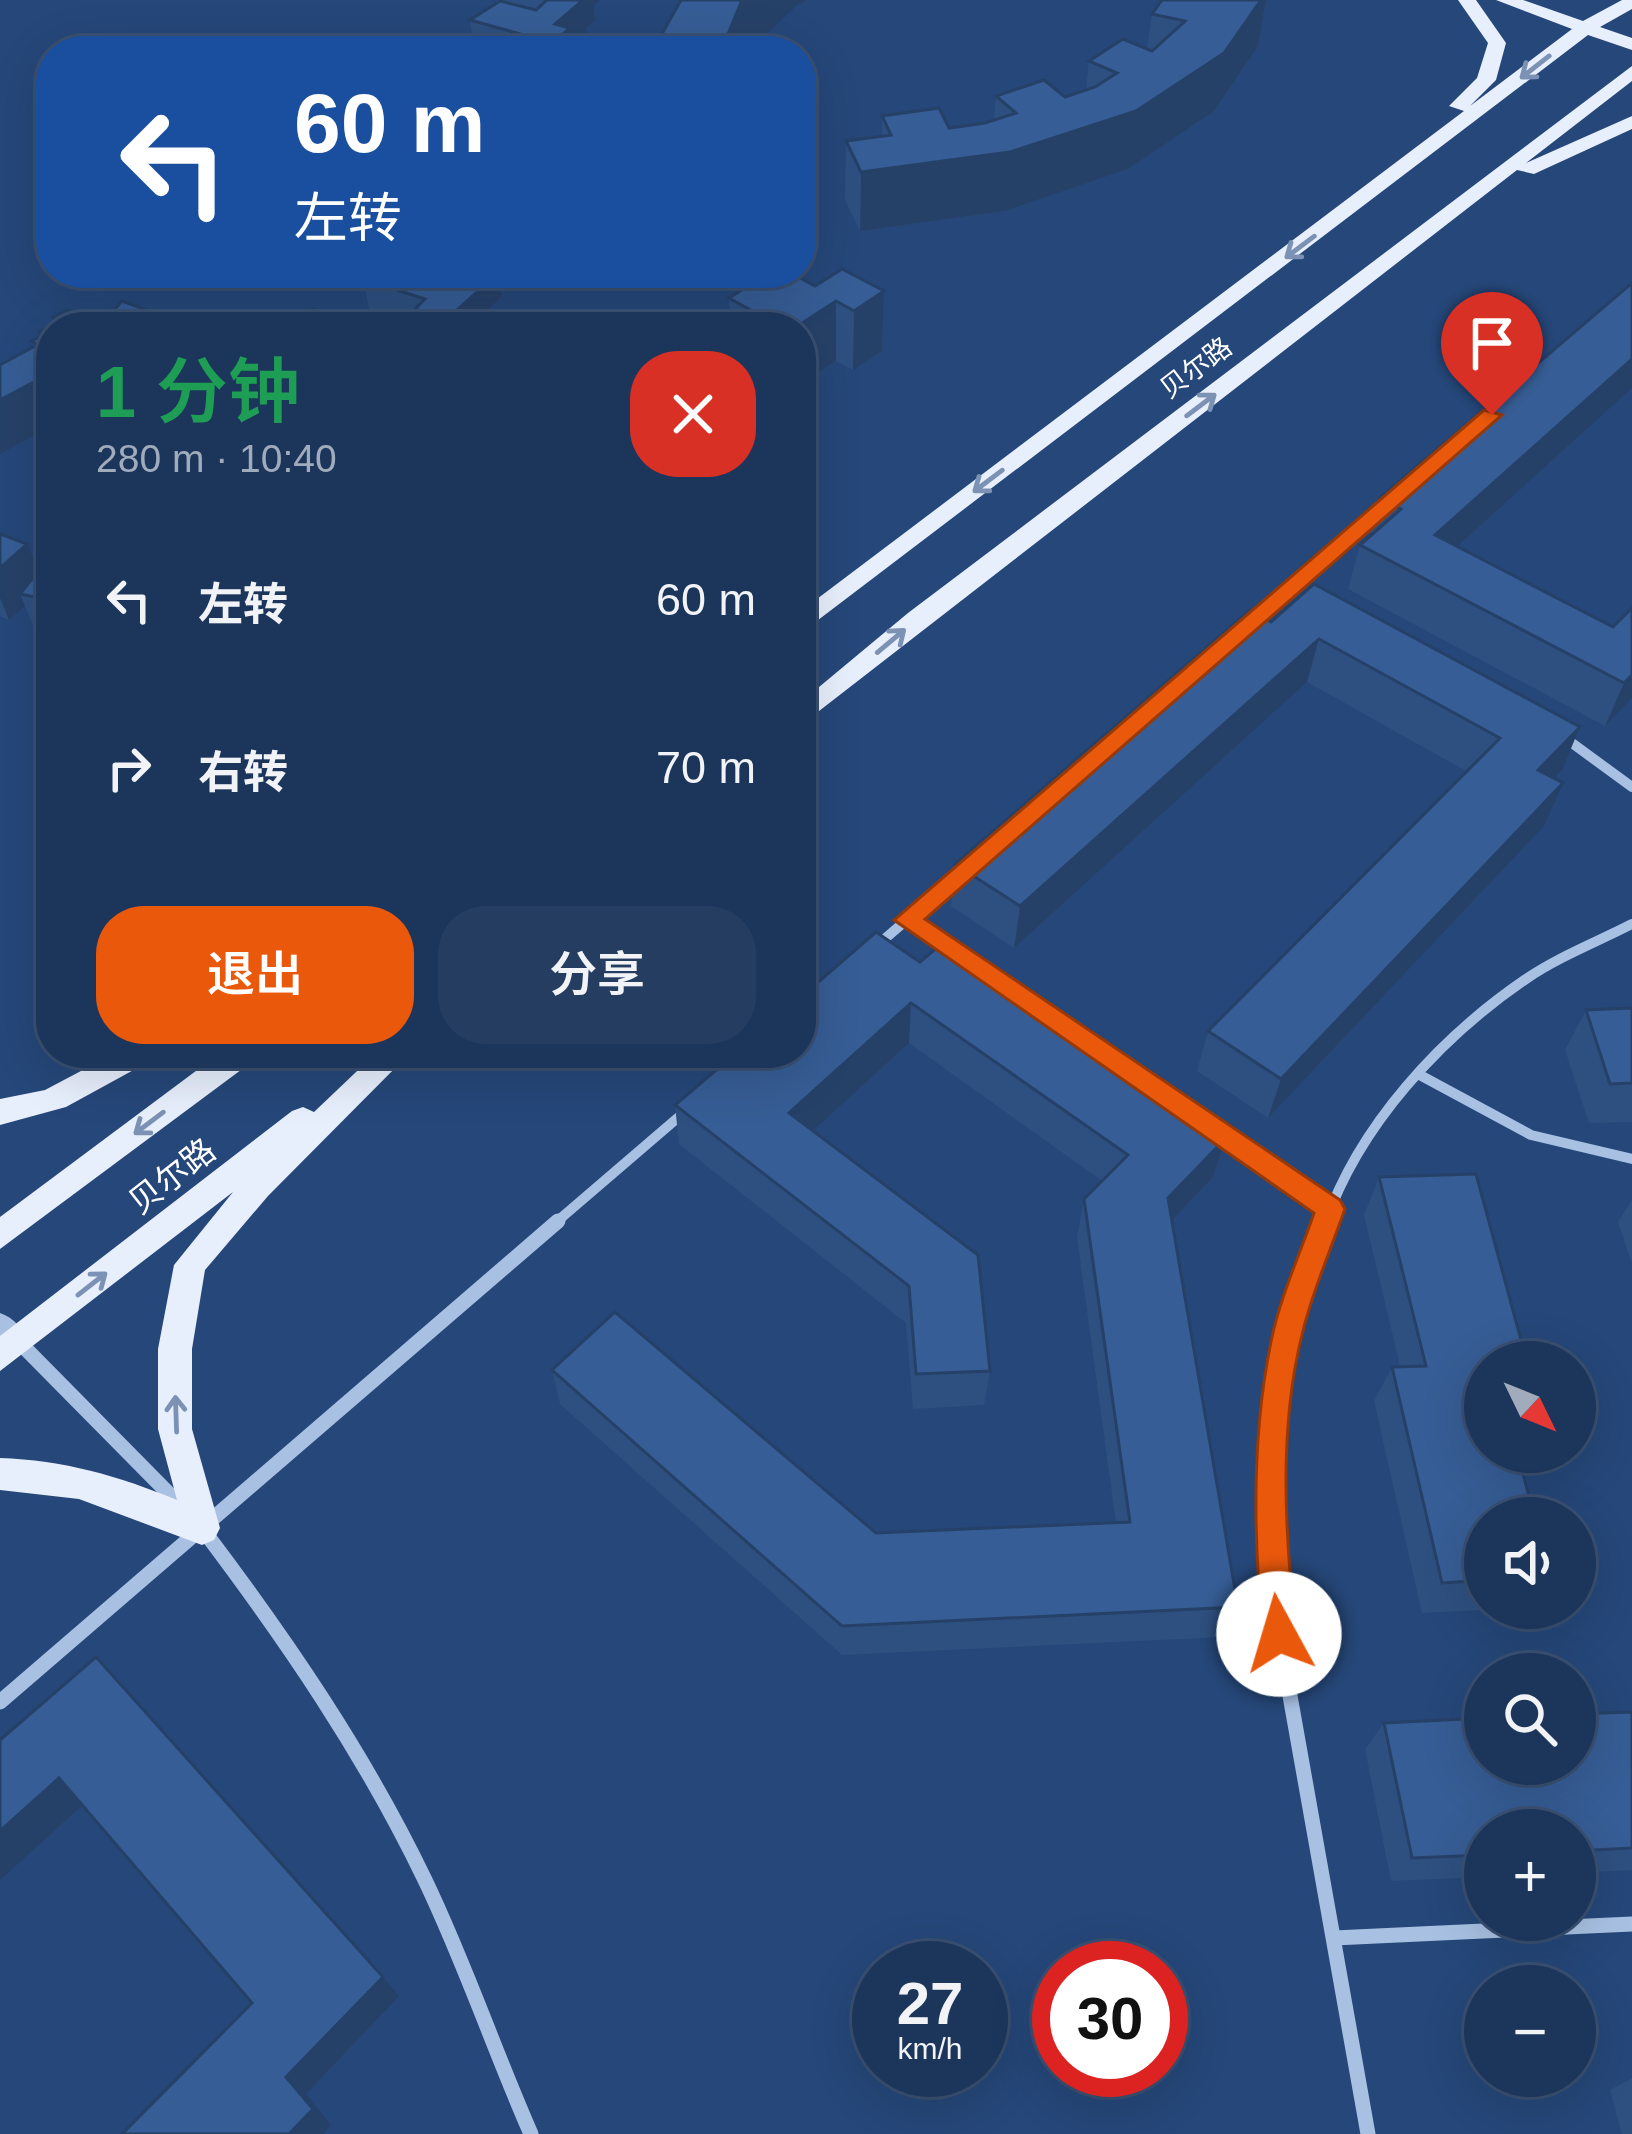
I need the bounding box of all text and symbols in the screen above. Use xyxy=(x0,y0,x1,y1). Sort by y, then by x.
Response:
one-way arrow xyxy=(1519,53,1551,80)
text: 60 m xyxy=(294,76,485,170)
icon: left xyxy=(96,84,252,240)
text: 左转 xyxy=(294,188,402,248)
one-way arrow xyxy=(1284,234,1317,259)
pin xyxy=(1441,292,1543,415)
icon: arrive xyxy=(1459,310,1525,376)
street label: 贝尔路 xyxy=(1155,332,1237,404)
button: close xyxy=(630,351,756,477)
text: 1 分钟 xyxy=(96,352,300,432)
one-way arrow xyxy=(1185,393,1217,419)
text: 280 m · 10:40 xyxy=(96,437,337,480)
one-way arrow xyxy=(972,468,1005,494)
icon: left xyxy=(96,567,162,633)
text: 60 m xyxy=(656,574,756,625)
text: 左转 xyxy=(198,579,288,630)
one-way arrow xyxy=(875,627,906,655)
icon: right xyxy=(96,735,162,801)
text: 70 m xyxy=(656,742,756,793)
text: 右转 xyxy=(198,747,288,798)
button: 退出 xyxy=(96,906,414,1044)
button: 分享 xyxy=(438,906,756,1044)
one-way arrow xyxy=(133,1110,166,1136)
street label: 贝尔路 xyxy=(122,1131,222,1221)
one-way arrow xyxy=(76,1271,108,1298)
north arrow xyxy=(1464,1341,1596,1473)
map controls xyxy=(1464,1341,1596,2097)
one-way arrow xyxy=(164,1395,187,1434)
button: sound xyxy=(1464,1497,1596,1629)
position arrow xyxy=(1216,1571,1342,1697)
button: search xyxy=(1464,1653,1596,1785)
button: + xyxy=(1464,1809,1596,1941)
speed limit sign: 30 xyxy=(1032,1941,1188,2097)
button: − xyxy=(1464,1965,1596,2097)
text: 27 xyxy=(897,1970,963,2037)
text: km/h xyxy=(897,2032,963,2065)

